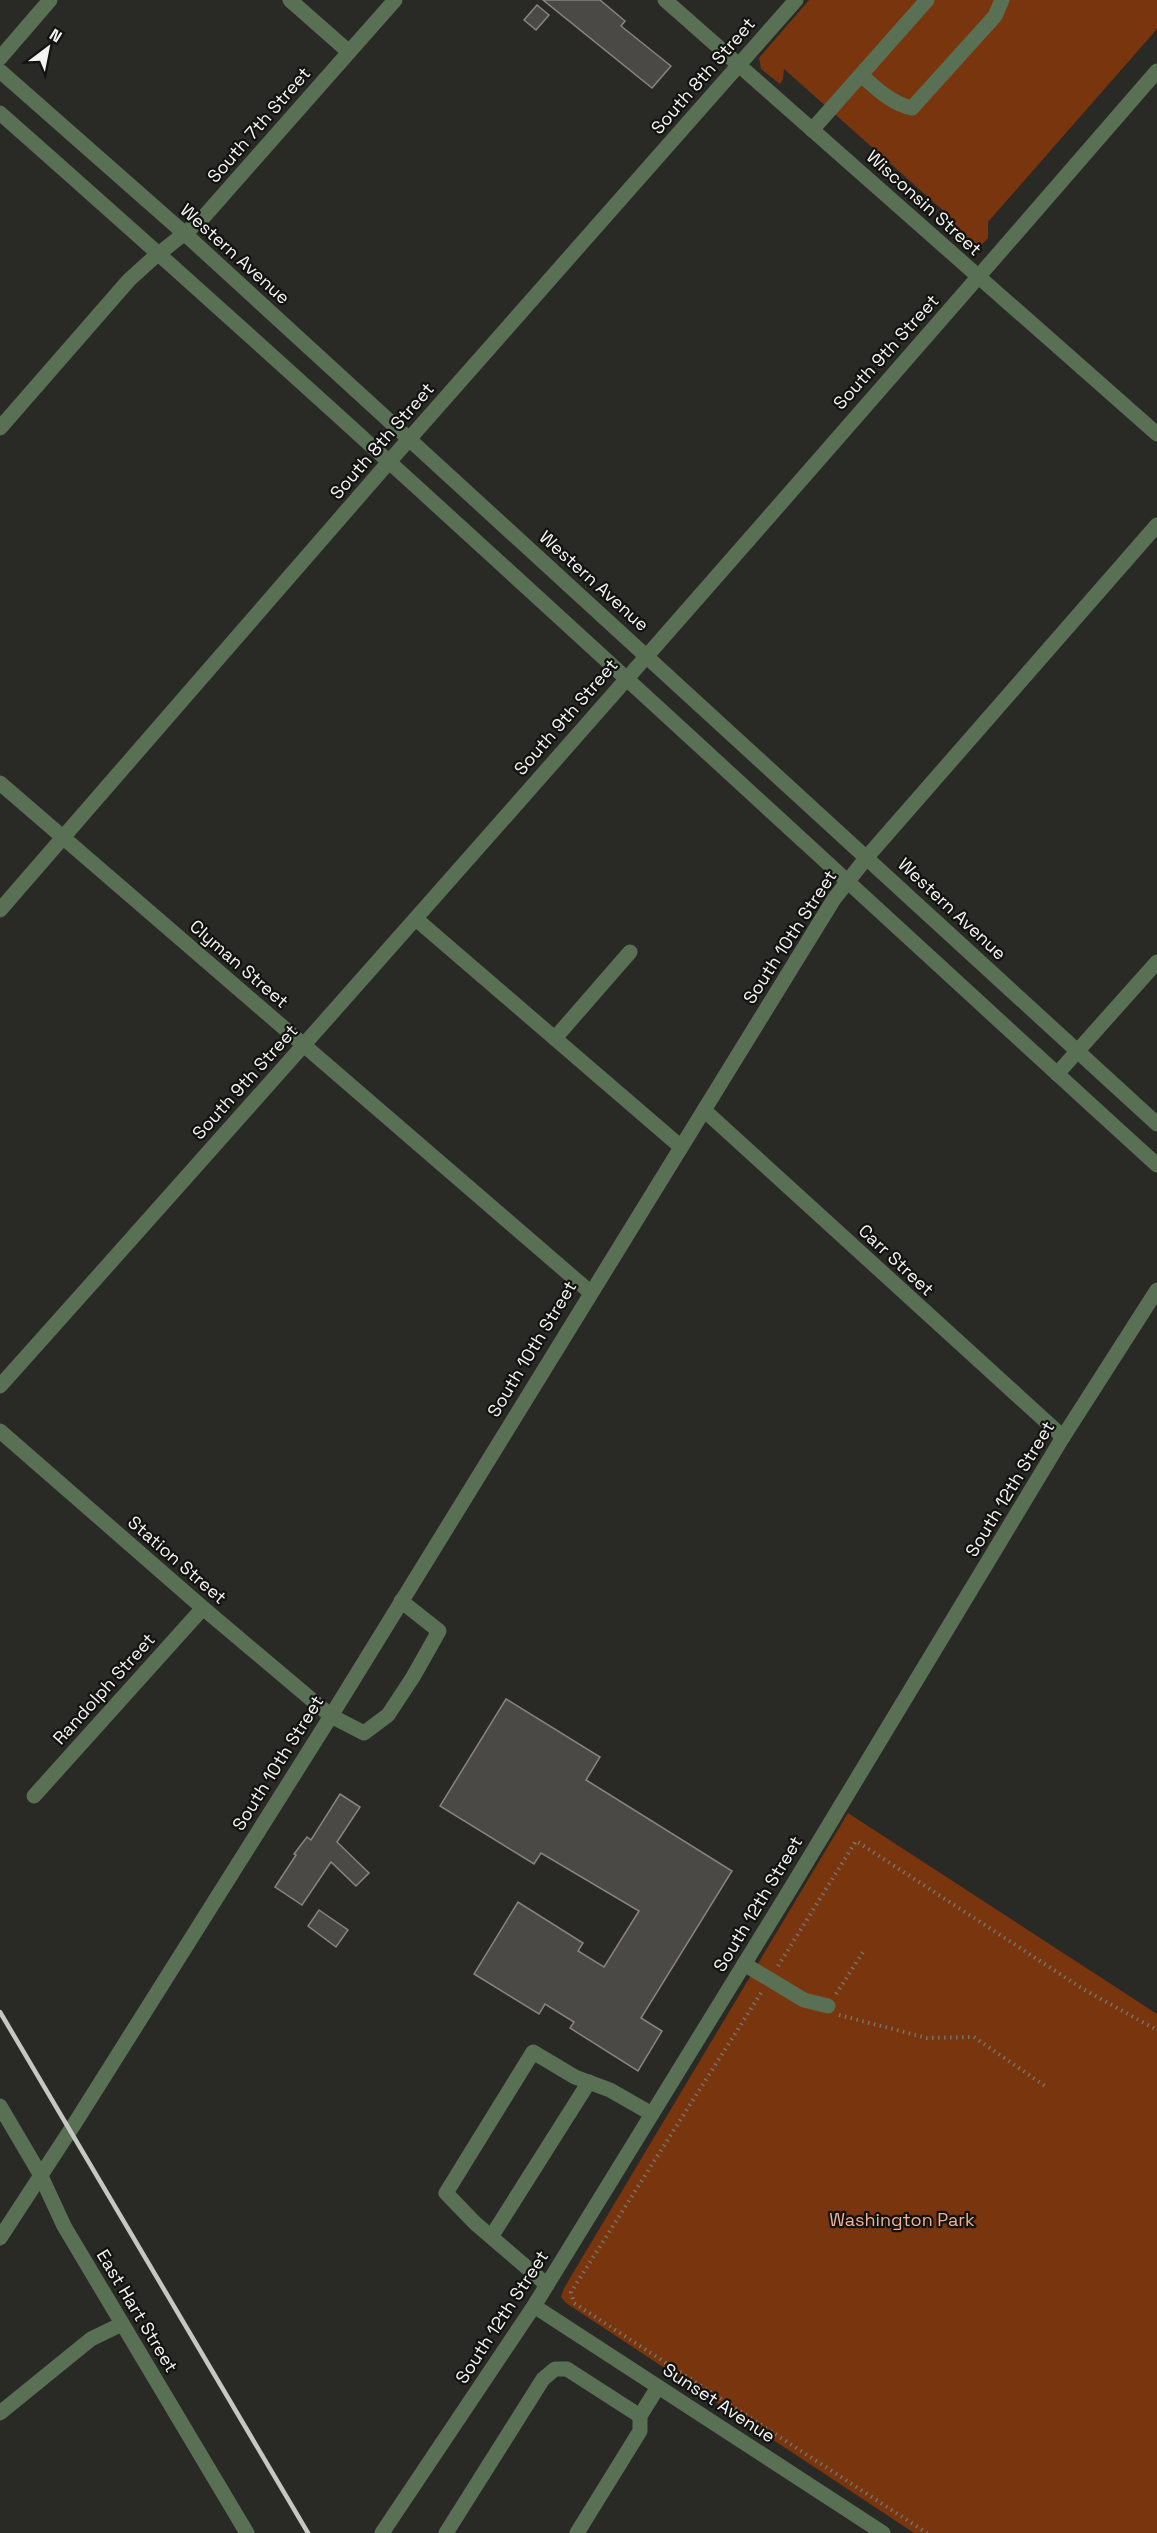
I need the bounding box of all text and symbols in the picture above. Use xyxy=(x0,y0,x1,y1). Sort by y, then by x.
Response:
street label: South 8th Street xyxy=(646,13,760,139)
north arrow xyxy=(18,18,78,78)
text: N xyxy=(46,24,66,47)
street label: South 7th Street xyxy=(202,62,315,187)
street label: Wisconsin Street xyxy=(862,145,987,260)
street label: Western Avenue xyxy=(176,198,295,309)
street label: South 9th Street xyxy=(828,289,943,414)
street label: South 8th Street xyxy=(325,378,439,504)
street label: Western Avenue xyxy=(535,525,654,636)
street label: South 9th Street xyxy=(509,654,623,780)
street label: Western Avenue xyxy=(893,853,1011,965)
street label: South 10th Street xyxy=(738,865,841,1008)
street label: Clyman Street xyxy=(185,914,293,1013)
street label: South 9th Street xyxy=(187,1019,302,1144)
street label: Carr Street xyxy=(854,1219,939,1300)
street label: South 10th Street xyxy=(482,1276,581,1421)
street label: South 12th Street xyxy=(960,1417,1059,1561)
street label: Station Street xyxy=(123,1510,231,1609)
street label: Randolph Street xyxy=(48,1628,160,1749)
street label: South 10th Street xyxy=(227,1691,328,1835)
street label: South 12th Street xyxy=(708,1832,807,1976)
park label: Washington Park xyxy=(829,2208,975,2231)
street label: East Hart Street xyxy=(92,2245,183,2376)
street label: South 12th Street xyxy=(450,2246,553,2388)
street label: Sunset Avenue xyxy=(659,2358,780,2447)

